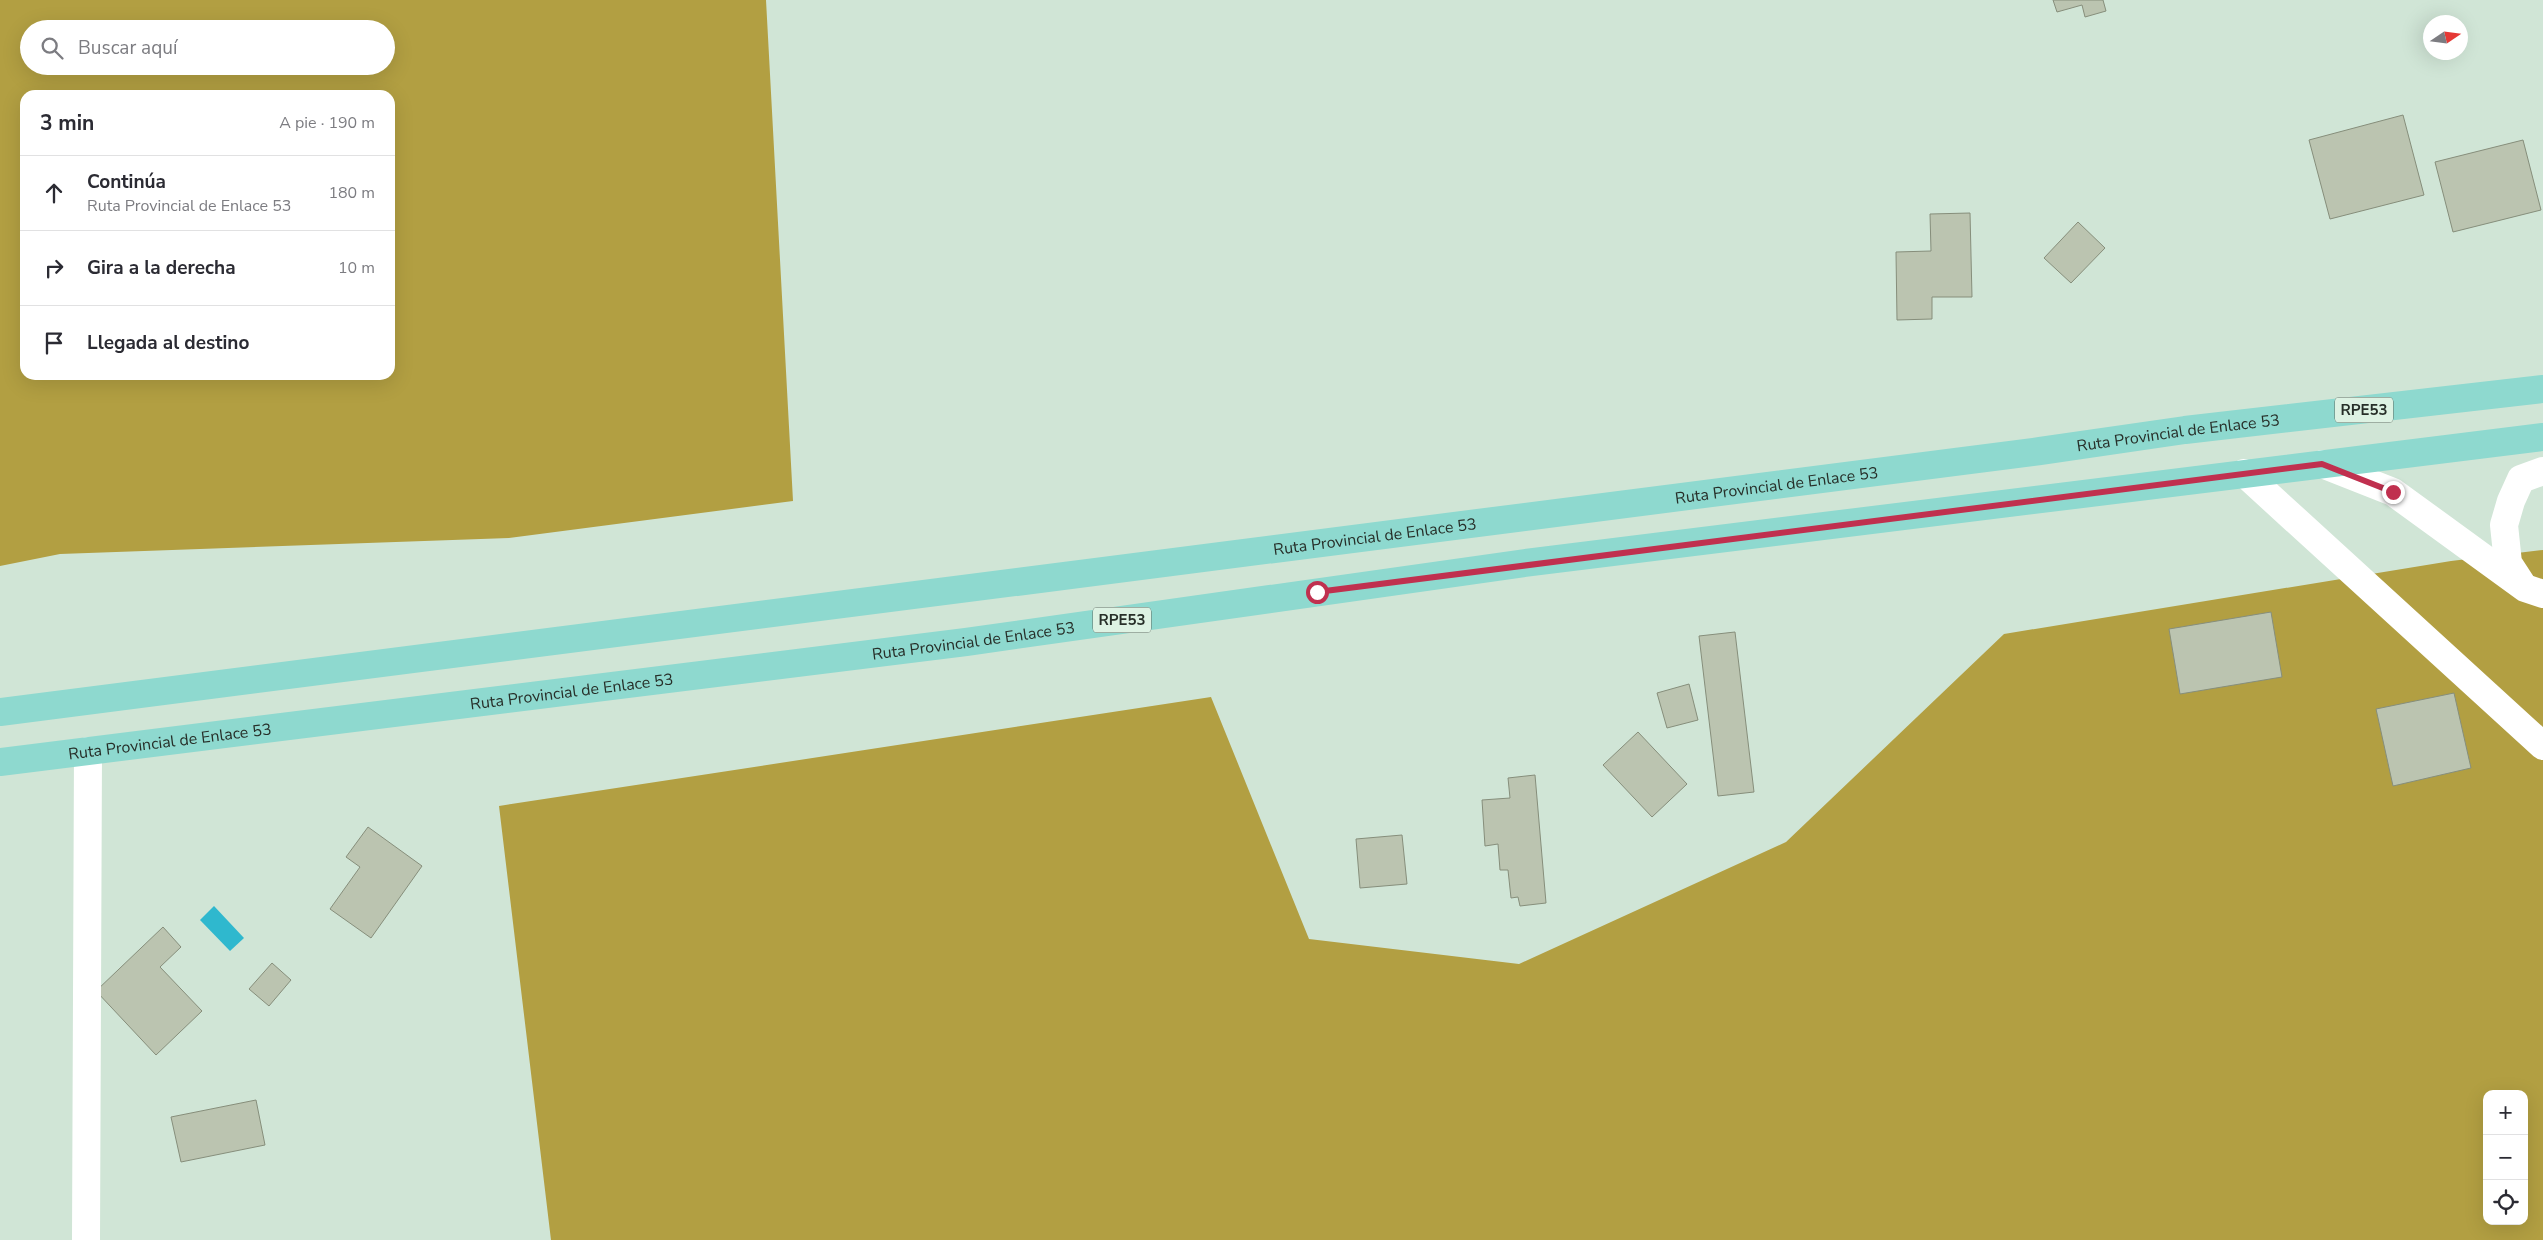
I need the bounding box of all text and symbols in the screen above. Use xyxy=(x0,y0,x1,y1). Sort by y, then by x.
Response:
north arrow xyxy=(2423,15,2468,60)
search box xyxy=(20,20,395,75)
icon: search xyxy=(38,34,66,62)
text: Buscar aquí xyxy=(78,35,177,61)
text: 3 min xyxy=(40,109,94,137)
text: A pie · 190 m xyxy=(279,112,375,134)
text: Continúa xyxy=(87,169,166,195)
icon: ahead xyxy=(40,179,68,207)
text: 180 m xyxy=(328,182,375,204)
text: Ruta Provincial de Enlace 53 xyxy=(87,195,291,217)
icon: right xyxy=(40,254,68,282)
text: Gira a la derecha xyxy=(87,255,236,281)
text: 10 m xyxy=(338,257,375,279)
icon: arrive xyxy=(40,329,68,357)
text: Llegada al destino xyxy=(87,330,249,356)
road number: RPE53 xyxy=(2335,398,2393,422)
street label: Ruta Provincial de Enlace 53 xyxy=(2075,409,2281,458)
street label: Ruta Provincial de Enlace 53 xyxy=(1674,462,1880,510)
route end xyxy=(2382,481,2405,504)
street label: Ruta Provincial de Enlace 53 xyxy=(1272,513,1478,561)
route start xyxy=(1306,581,1329,604)
road number: RPE53 xyxy=(1093,608,1151,632)
street label: Ruta Provincial de Enlace 53 xyxy=(871,617,1076,666)
street label: Ruta Provincial de Enlace 53 xyxy=(469,668,675,716)
street label: Ruta Provincial de Enlace 53 xyxy=(67,718,273,765)
map controls xyxy=(2483,1090,2528,1225)
button: + xyxy=(2483,1090,2528,1135)
button: − xyxy=(2483,1135,2528,1180)
button: locate xyxy=(2483,1180,2528,1225)

